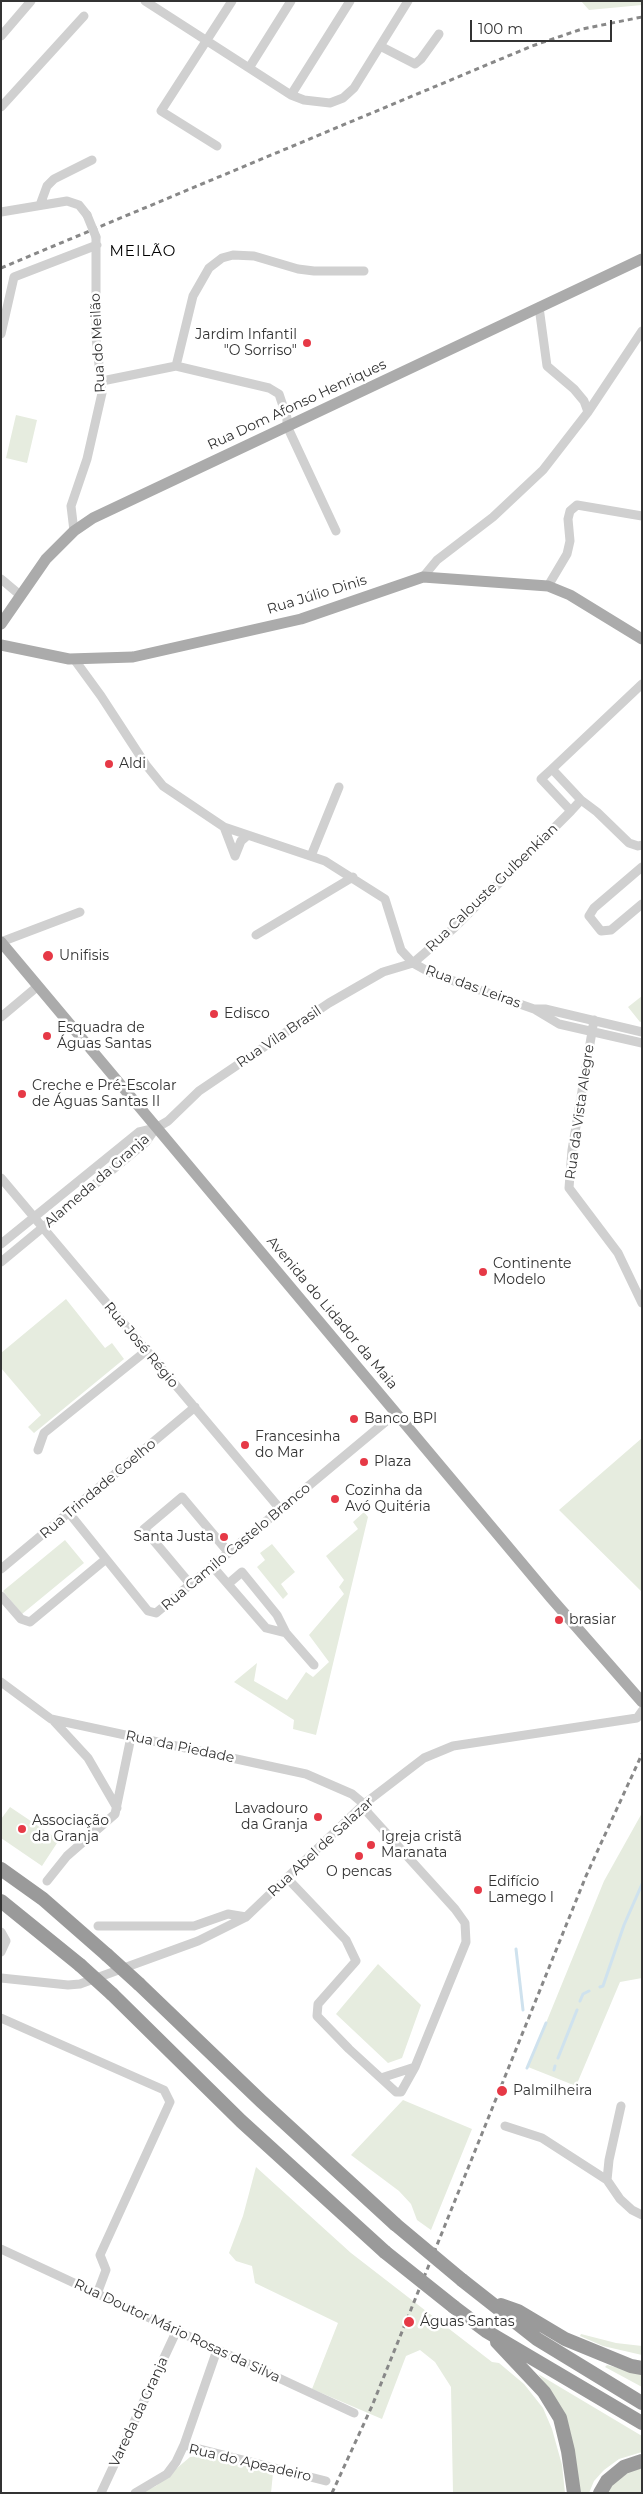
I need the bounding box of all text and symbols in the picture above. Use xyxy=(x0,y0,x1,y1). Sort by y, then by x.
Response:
scale bar xyxy=(473,10,616,42)
text: 100 m xyxy=(478,19,523,38)
district label: MEILÃO xyxy=(109,243,177,261)
street label: Rua do Meilão xyxy=(87,293,109,393)
place label: Jardim Infantil "O Sorriso" xyxy=(195,327,297,360)
marker: Jardim Infantil "O Sorriso" xyxy=(301,337,313,349)
street label: Rua Dom Afonso Henriques xyxy=(205,356,389,454)
street label: Rua Júlio Dinis xyxy=(265,572,369,618)
place label: Aldi xyxy=(119,756,146,772)
marker: Aldi xyxy=(103,758,115,770)
street label: Rua Calouste Gulbenkian xyxy=(422,820,562,956)
place label: Unifisis xyxy=(59,948,109,964)
marker: Unifisis xyxy=(41,949,55,963)
street label: Rua das Leiras xyxy=(423,962,523,1012)
street label: Rua Vila Brasil xyxy=(233,1002,325,1072)
place label: Edisco xyxy=(224,1006,270,1022)
marker: Edisco xyxy=(208,1008,220,1020)
place label: Esquadra de Águas Santas xyxy=(57,1020,152,1052)
marker: Esquadra de Águas Santas xyxy=(41,1030,53,1042)
street label: Rua da Vista Alegre xyxy=(562,1043,598,1181)
place label: Creche e Pré-Escolar de Águas Santas II xyxy=(32,1078,177,1110)
marker: Creche e Pré-Escolar de Águas Santas II xyxy=(16,1088,28,1100)
street label: Alameda da Granja xyxy=(41,1131,153,1231)
street label: Avenida do Lidador da Maia xyxy=(263,1233,401,1393)
place label: Continente Modelo xyxy=(493,1256,572,1288)
marker: Continente Modelo xyxy=(477,1266,489,1278)
street label: Rua José Régio xyxy=(100,1299,182,1391)
place label: Banco BPI xyxy=(364,1411,437,1427)
marker: Banco BPI xyxy=(348,1413,360,1425)
place label: Francesinha do Mar xyxy=(255,1429,340,1461)
street label: Rua Trindade Coelho xyxy=(37,1436,159,1542)
marker: Francesinha do Mar xyxy=(239,1439,251,1451)
place label: Plaza xyxy=(374,1454,411,1470)
marker: Plaza xyxy=(358,1456,370,1468)
street label: Rua Camilo Castelo Branco xyxy=(158,1480,314,1614)
place label: Cozinha da Avó Quitéria xyxy=(345,1483,431,1515)
marker: Cozinha da Avó Quitéria xyxy=(329,1493,341,1505)
place label: Santa Justa xyxy=(133,1529,214,1545)
marker: Santa Justa xyxy=(218,1531,230,1543)
place label: brasiar xyxy=(569,1612,616,1628)
marker: brasiar xyxy=(553,1614,565,1626)
street label: Rua da Piedade xyxy=(124,1727,236,1767)
street label: Rua Abel de Salazar xyxy=(265,1794,377,1900)
place label: Lavadouro da Granja xyxy=(234,1801,308,1834)
marker: Lavadouro da Granja xyxy=(312,1811,324,1823)
place label: Associação da Granja xyxy=(32,1813,109,1845)
marker: Associação da Granja xyxy=(16,1823,28,1835)
place label: Igreja cristã Maranata xyxy=(381,1829,462,1861)
marker: Igreja cristã Maranata xyxy=(365,1839,377,1851)
marker: O pencas xyxy=(353,1850,365,1862)
place label: O pencas xyxy=(326,1864,392,1880)
place label: Edifício Lamego I xyxy=(488,1874,554,1906)
marker: Edifício Lamego I xyxy=(472,1884,484,1896)
place label: Palmilheira xyxy=(513,2083,592,2099)
marker: Palmilheira xyxy=(495,2084,509,2098)
street label: Rua Doutor Mário Rosas da Silva xyxy=(71,2276,283,2386)
place label: Águas Santas xyxy=(420,2314,515,2330)
marker: Águas Santas xyxy=(402,2315,416,2329)
street label: Vareda da Granja xyxy=(106,2354,172,2470)
street label: Rua do Apeadeiro xyxy=(187,2441,313,2485)

